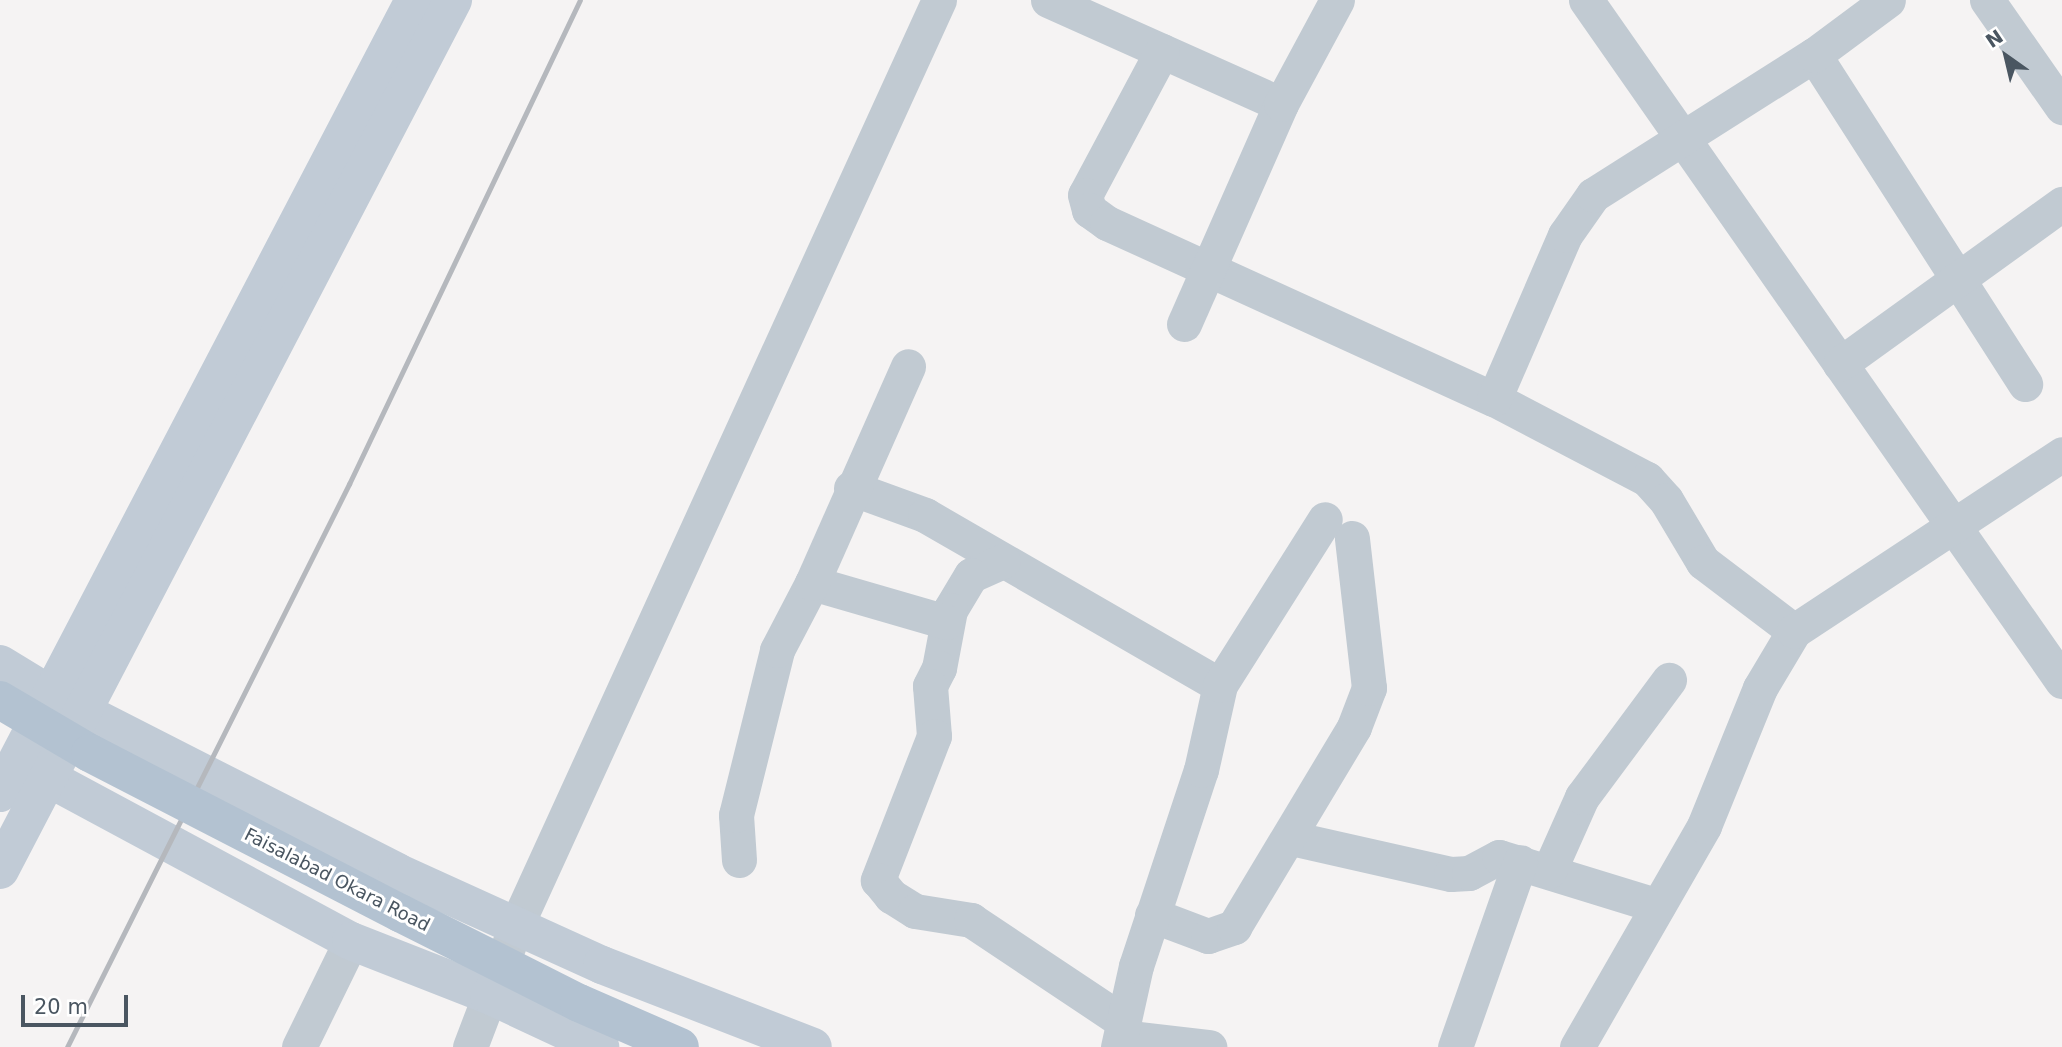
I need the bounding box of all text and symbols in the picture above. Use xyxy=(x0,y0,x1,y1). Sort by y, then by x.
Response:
north arrow xyxy=(1971,21,2041,91)
text: N xyxy=(1982,25,2007,52)
street label: Faisalabad Okara Road xyxy=(241,824,433,936)
scale bar xyxy=(24,981,131,1025)
text: 20 m xyxy=(34,995,88,1019)

